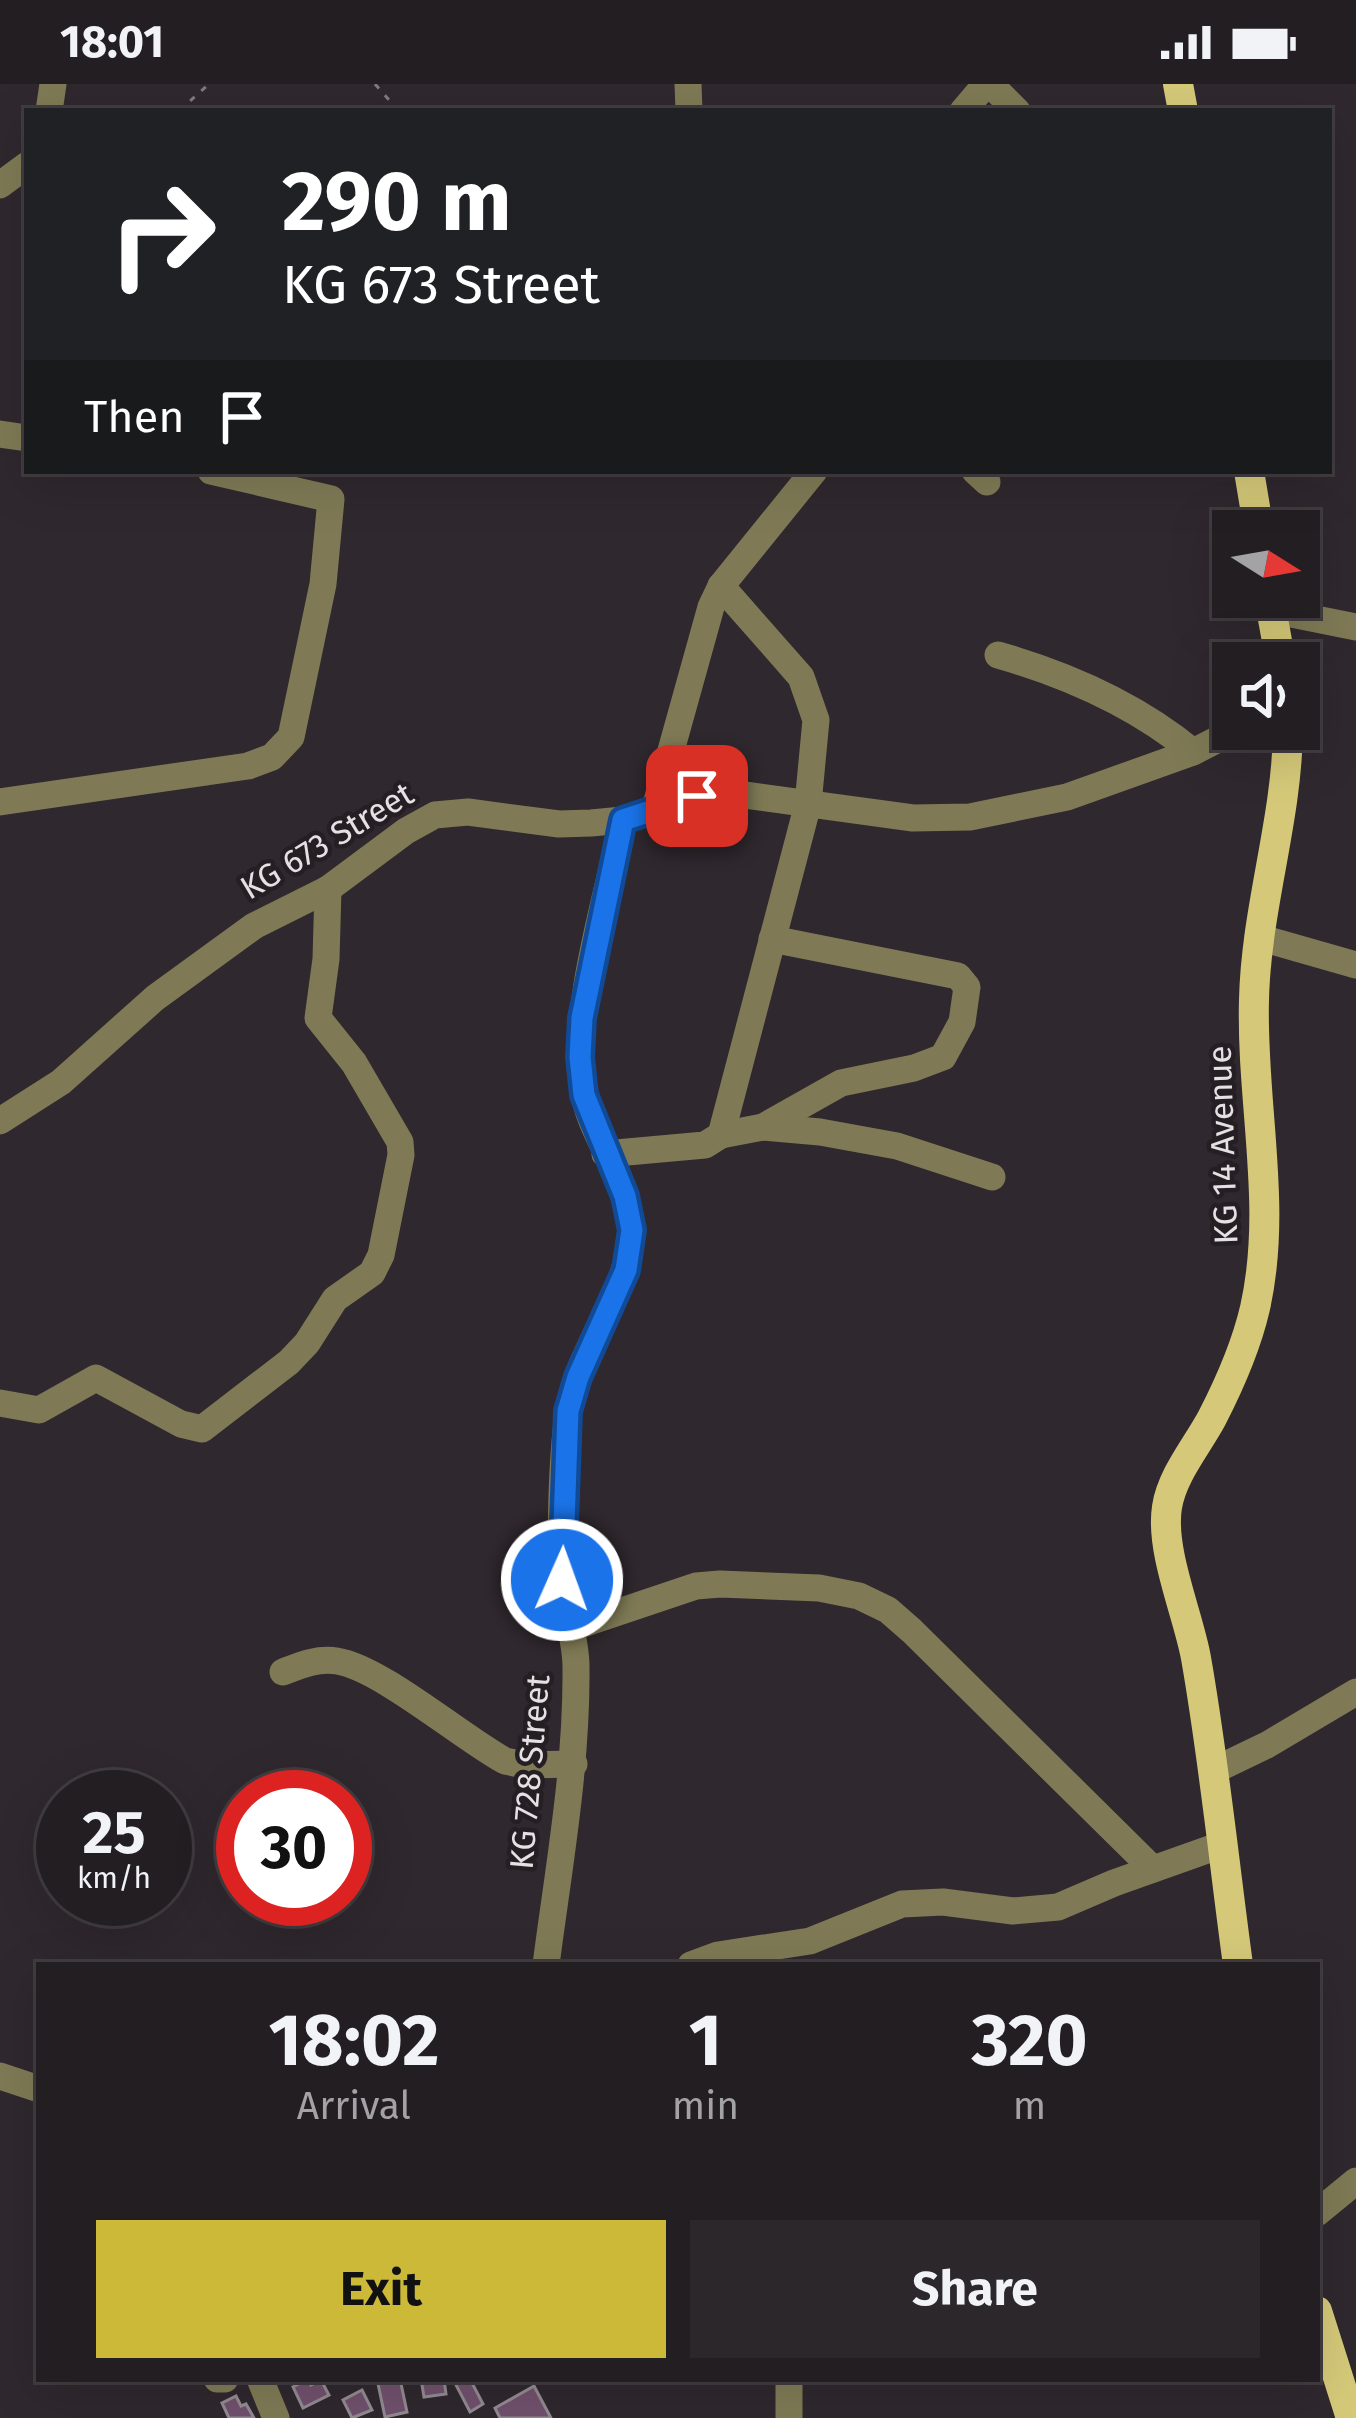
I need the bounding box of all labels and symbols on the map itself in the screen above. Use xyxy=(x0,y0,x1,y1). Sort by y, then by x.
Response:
north arrow xyxy=(1212,510,1320,618)
pin xyxy=(646,745,748,847)
street label: KG 673 Street xyxy=(233,774,421,908)
street label: KG 14 Avenue xyxy=(1200,1045,1246,1245)
position arrow xyxy=(499,1517,625,1643)
street label: KG 728 Street xyxy=(502,1673,558,1871)
speed limit sign: 30 xyxy=(216,1770,372,1926)

